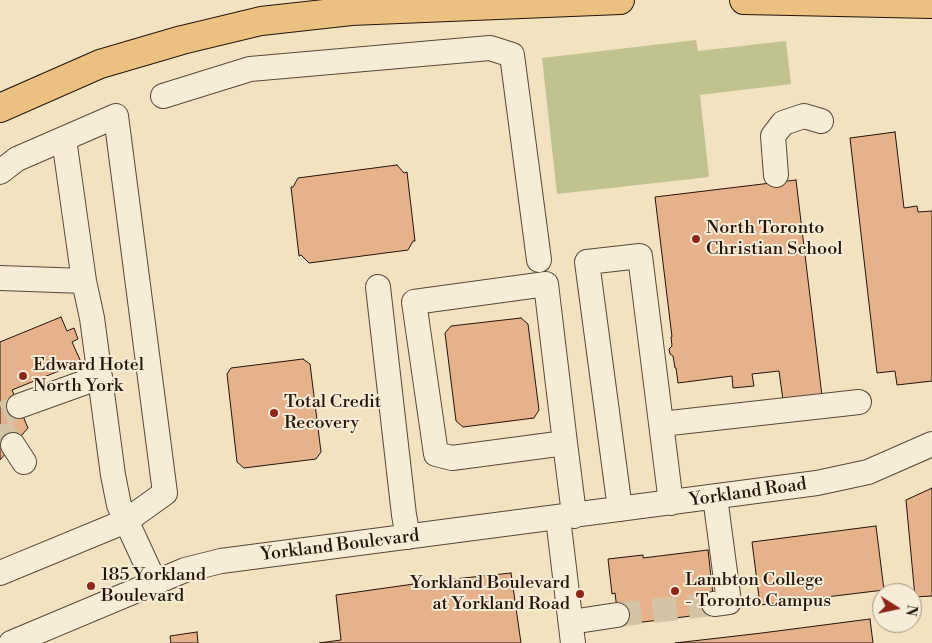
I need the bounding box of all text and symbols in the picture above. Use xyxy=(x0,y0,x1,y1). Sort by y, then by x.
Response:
place label: North Toronto Christian School xyxy=(706,218,843,260)
marker: North Toronto Christian School xyxy=(690,233,702,245)
place label: Edward Hotel North York xyxy=(33,355,144,398)
marker: Edward Hotel North York xyxy=(17,370,29,382)
place label: Total Credit Recovery xyxy=(284,392,381,434)
marker: Total Credit Recovery xyxy=(268,407,280,419)
street label: Yorkland Road xyxy=(688,474,808,512)
street label: Yorkland Boulevard xyxy=(259,526,421,566)
place label: 185 Yorkland Boulevard xyxy=(101,565,206,608)
place label: Lambton College - Toronto Campus xyxy=(685,570,831,612)
place label: Yorkland Boulevard at Yorkland Road xyxy=(410,573,570,616)
marker: 185 Yorkland Boulevard xyxy=(85,580,97,592)
north arrow xyxy=(872,583,922,633)
marker: Lambton College - Toronto Campus xyxy=(669,585,681,597)
marker: Yorkland Boulevard at Yorkland Road xyxy=(574,588,586,600)
text: N xyxy=(901,603,921,617)

